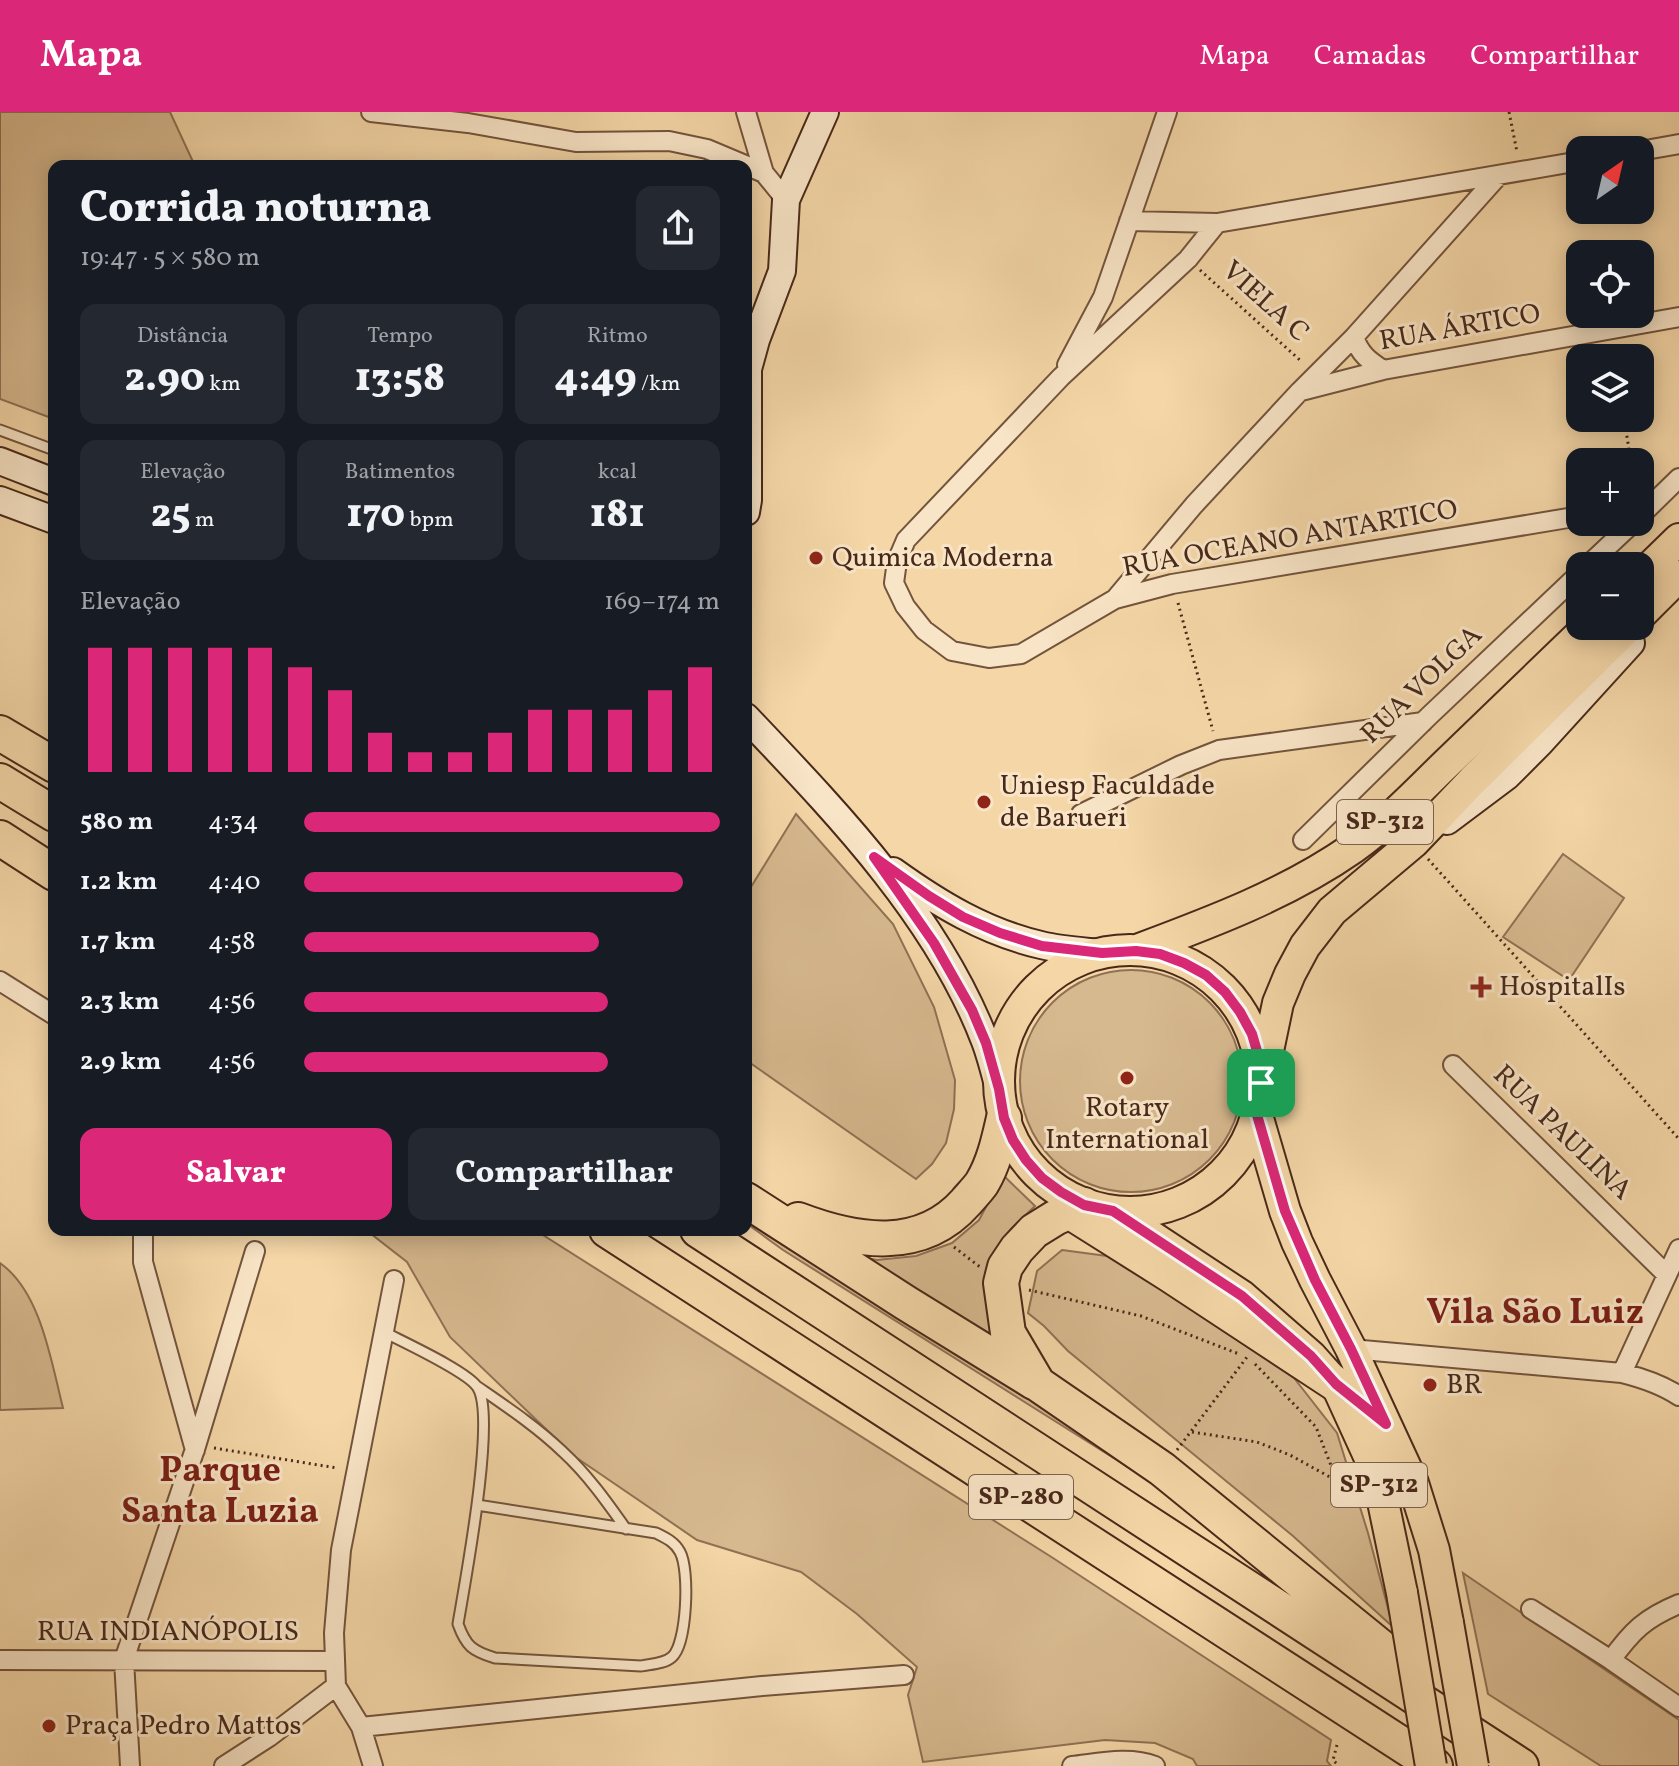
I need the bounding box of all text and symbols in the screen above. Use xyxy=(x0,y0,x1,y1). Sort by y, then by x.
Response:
text: Mapa xyxy=(40,30,142,83)
text: Mapa xyxy=(1200,37,1270,76)
text: Camadas xyxy=(1314,37,1426,76)
text: Compartilhar xyxy=(1470,37,1639,76)
north arrow xyxy=(1566,136,1654,224)
map controls xyxy=(1566,136,1654,640)
text: Corrida noturna xyxy=(80,179,431,240)
button: share xyxy=(636,186,720,270)
text: 19:47 · 5 × 580 m xyxy=(80,240,260,276)
button: locate xyxy=(1566,240,1654,328)
street label: VIELA C xyxy=(1213,252,1317,352)
street label: RUA ÁRTICO xyxy=(1376,295,1544,361)
text: Distância xyxy=(137,321,228,352)
text: Tempo xyxy=(367,321,433,352)
text: Ritmo xyxy=(587,321,648,352)
button: layers xyxy=(1566,344,1654,432)
text: 2.90 xyxy=(125,352,205,408)
text: 13:58 xyxy=(355,352,445,408)
text: 4:49 xyxy=(554,352,637,408)
text: km xyxy=(205,369,241,400)
text: /km xyxy=(637,369,680,400)
button: + xyxy=(1566,448,1654,536)
text: Elevação xyxy=(140,457,225,488)
text: Batimentos xyxy=(345,457,455,488)
text: kcal xyxy=(598,457,637,488)
text: 25 xyxy=(151,488,191,544)
text: 170 xyxy=(346,488,405,544)
text: 181 xyxy=(590,488,645,544)
street label: RUA OCEANO ANTARTICO xyxy=(1119,490,1461,588)
text: m xyxy=(191,505,214,536)
text: bpm xyxy=(405,505,454,536)
place label: Quimica Moderna xyxy=(832,539,1054,578)
marker: Quimica Moderna xyxy=(807,549,825,567)
button: − xyxy=(1566,552,1654,640)
text: Elevação xyxy=(80,584,181,620)
text: 169–174 m xyxy=(604,584,720,620)
street label: RUA VOLGA xyxy=(1352,617,1492,753)
place label: Uniesp Faculdade de Barueri xyxy=(1000,767,1215,838)
marker: Uniesp Faculdade de Barueri xyxy=(975,793,993,811)
road number: SP-312 xyxy=(1337,800,1433,844)
text: 580 m xyxy=(80,804,153,840)
text: 4:34 xyxy=(208,804,259,840)
text: 1.2 km xyxy=(80,864,157,900)
text: 4:40 xyxy=(208,864,260,900)
text: 1.7 km xyxy=(80,924,156,960)
text: 4:58 xyxy=(208,924,255,960)
place label: HospitalIs xyxy=(1499,968,1625,1007)
marker: HospitalIs xyxy=(1470,976,1492,998)
text: 2.3 km xyxy=(80,984,160,1020)
text: 4:56 xyxy=(208,984,255,1020)
text: 2.9 km xyxy=(80,1044,161,1080)
text: 4:56 xyxy=(208,1044,255,1080)
pin xyxy=(1227,1049,1295,1117)
street label: RUA PAULINA xyxy=(1484,1056,1641,1210)
icon: arrive xyxy=(1239,1061,1283,1105)
marker: Rotary International xyxy=(1118,1069,1136,1087)
place label: Rotary International xyxy=(1045,1089,1209,1160)
button: Salvar xyxy=(80,1128,392,1220)
button: Compartilhar xyxy=(408,1128,720,1220)
district label: Vila São Luiz xyxy=(1426,1289,1644,1339)
place label: BR xyxy=(1446,1366,1483,1405)
marker: BR xyxy=(1421,1376,1439,1394)
district label: Parque Santa Luzia xyxy=(121,1447,319,1538)
road number: SP-312 xyxy=(1331,1463,1427,1507)
road number: SP-280 xyxy=(969,1475,1073,1519)
street label: RUA INDIANÓPOLIS xyxy=(37,1613,299,1652)
place label: Praça Pedro Mattos xyxy=(65,1707,302,1746)
marker: Praça Pedro Mattos xyxy=(40,1717,58,1735)

